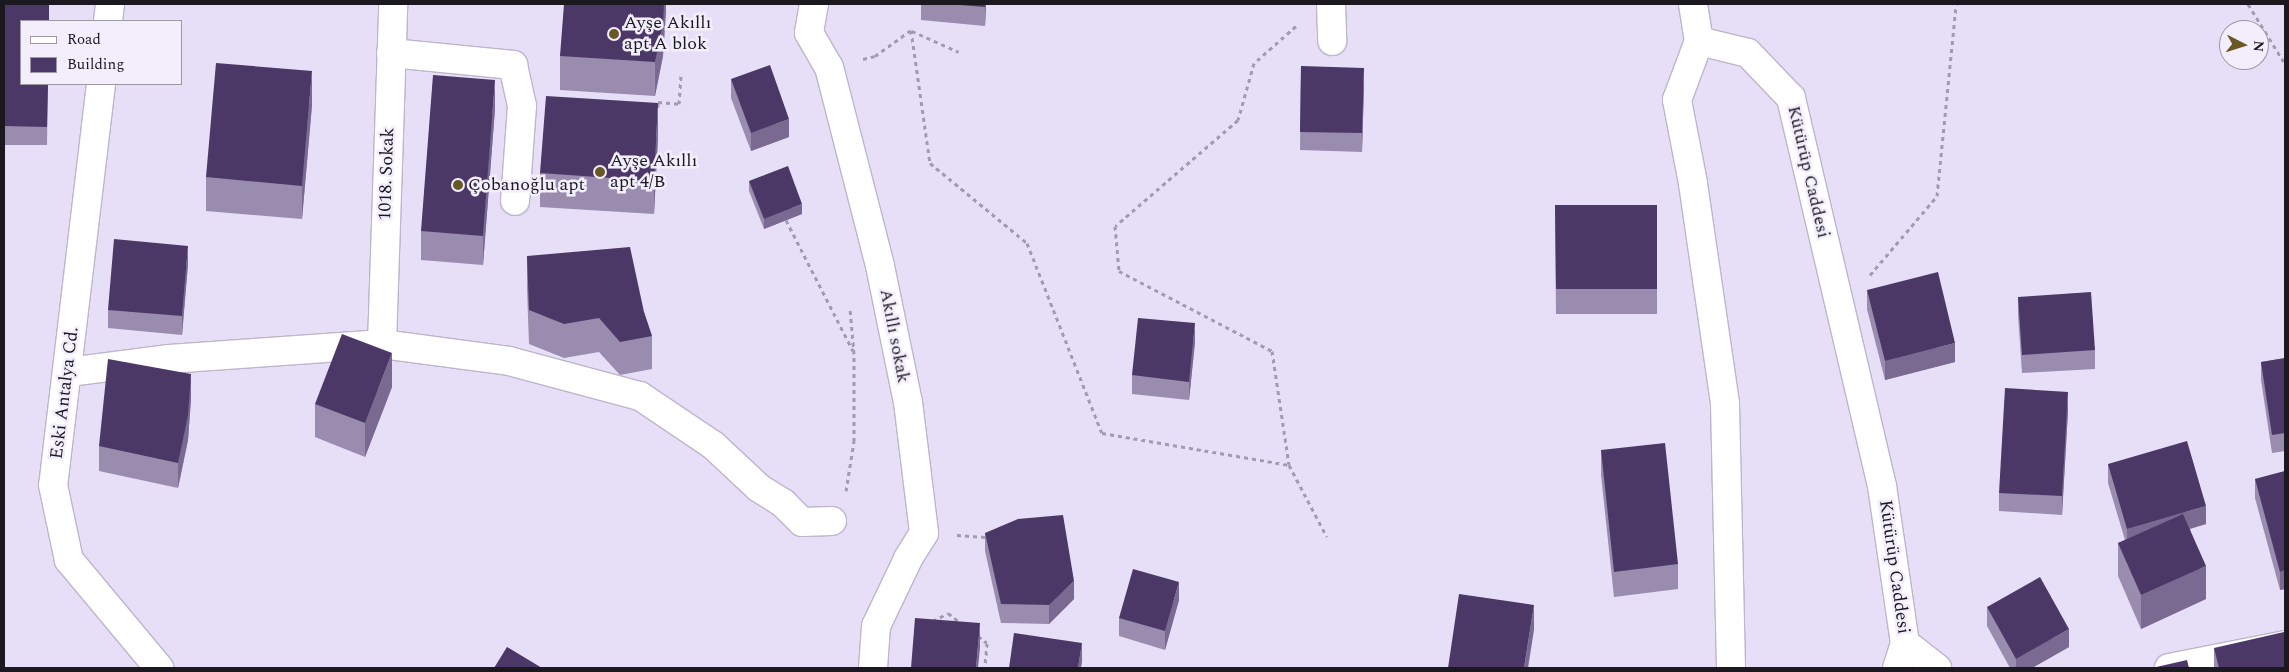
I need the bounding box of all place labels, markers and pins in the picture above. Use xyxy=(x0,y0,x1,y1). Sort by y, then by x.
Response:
place label: Ayşe Akıllı apt A blok xyxy=(624,13,711,56)
marker: Ayşe Akıllı apt A blok xyxy=(608,28,620,40)
place label: Ayşe Akıllı apt 4/B xyxy=(610,151,697,193)
marker: Ayşe Akıllı apt 4/B xyxy=(594,166,606,178)
place label: Çobanoğlu apt xyxy=(468,174,585,196)
marker: Çobanoğlu apt xyxy=(452,179,464,191)

